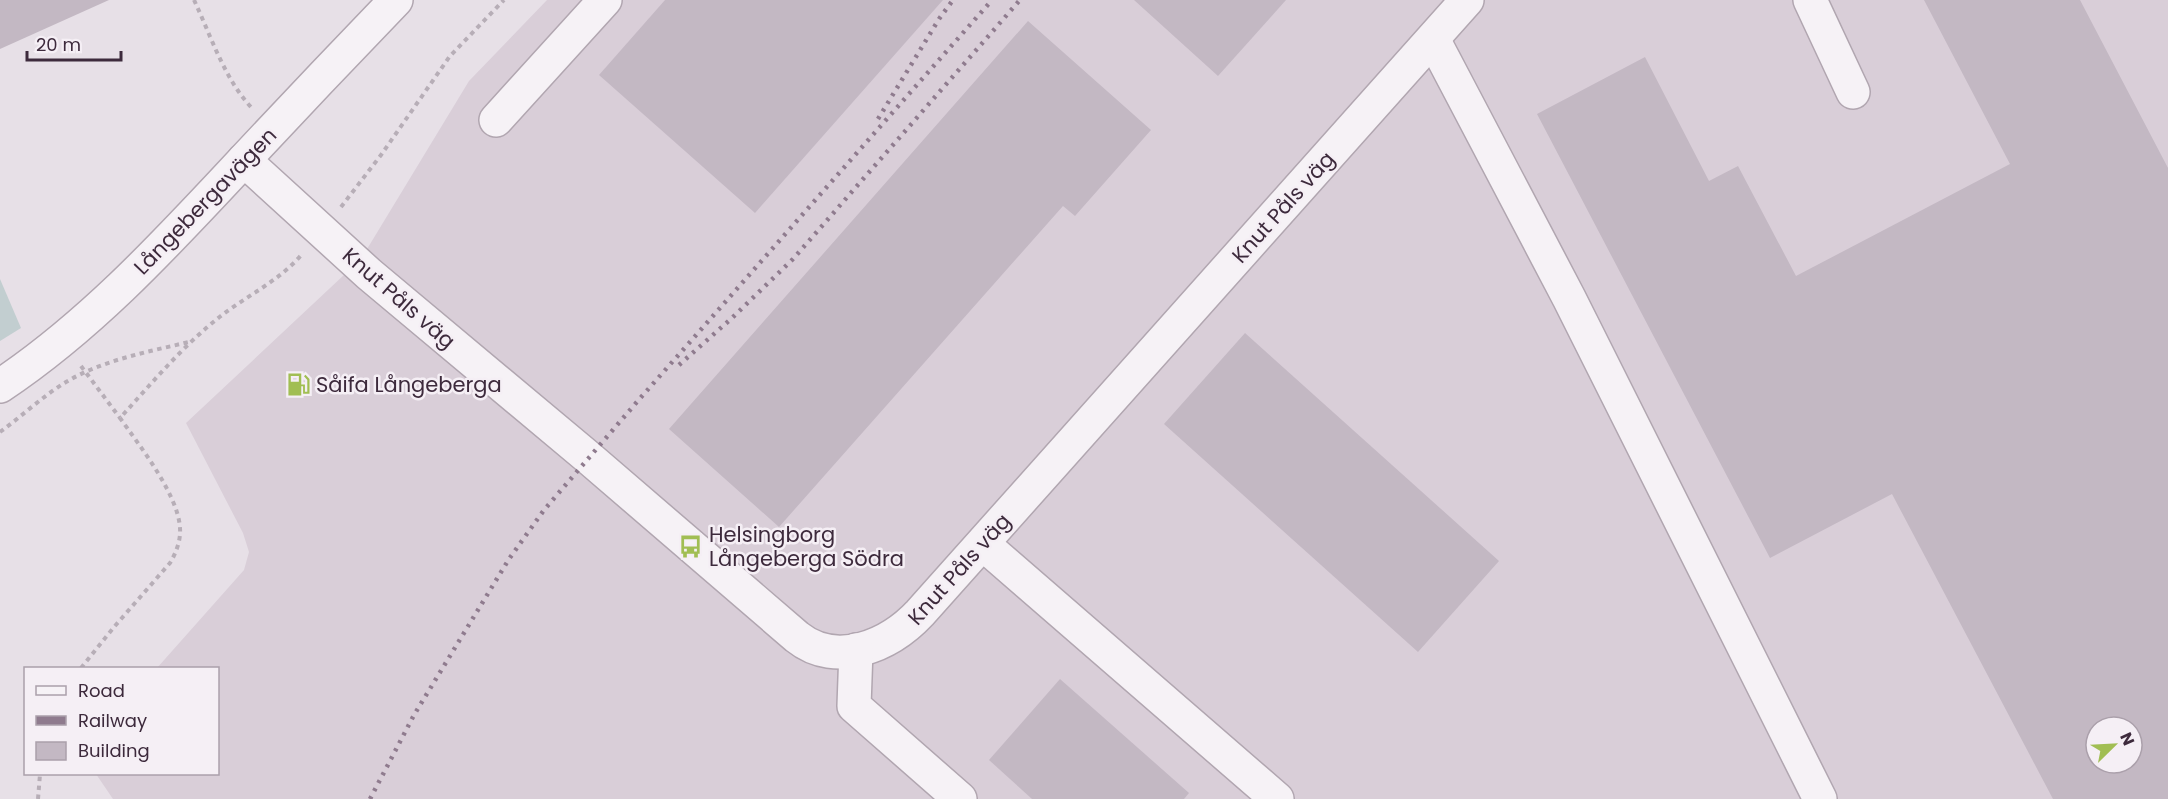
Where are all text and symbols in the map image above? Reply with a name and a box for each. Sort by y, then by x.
scale bar [27,24,122,62]
text: 20 m [36,32,81,57]
street label: Långebergavägen [127,121,283,281]
street label: Knut Påls väg [1225,145,1341,269]
street label: Knut Påls väg [336,241,462,355]
place label: Såifa Långeberga [316,370,502,399]
fuel station icon: Såifa Långeberga [285,371,311,397]
street label: Knut Påls väg [901,507,1017,631]
place label: Helsingborg Långeberga Södra [709,520,904,573]
bus stop icon: Helsingborg Långeberga Södra [678,533,704,559]
legend [24,667,219,775]
text: Road [78,678,125,703]
text: Railway [78,708,147,733]
north arrow [2084,715,2144,775]
text: N [2114,729,2140,749]
text: Building [78,738,150,763]

